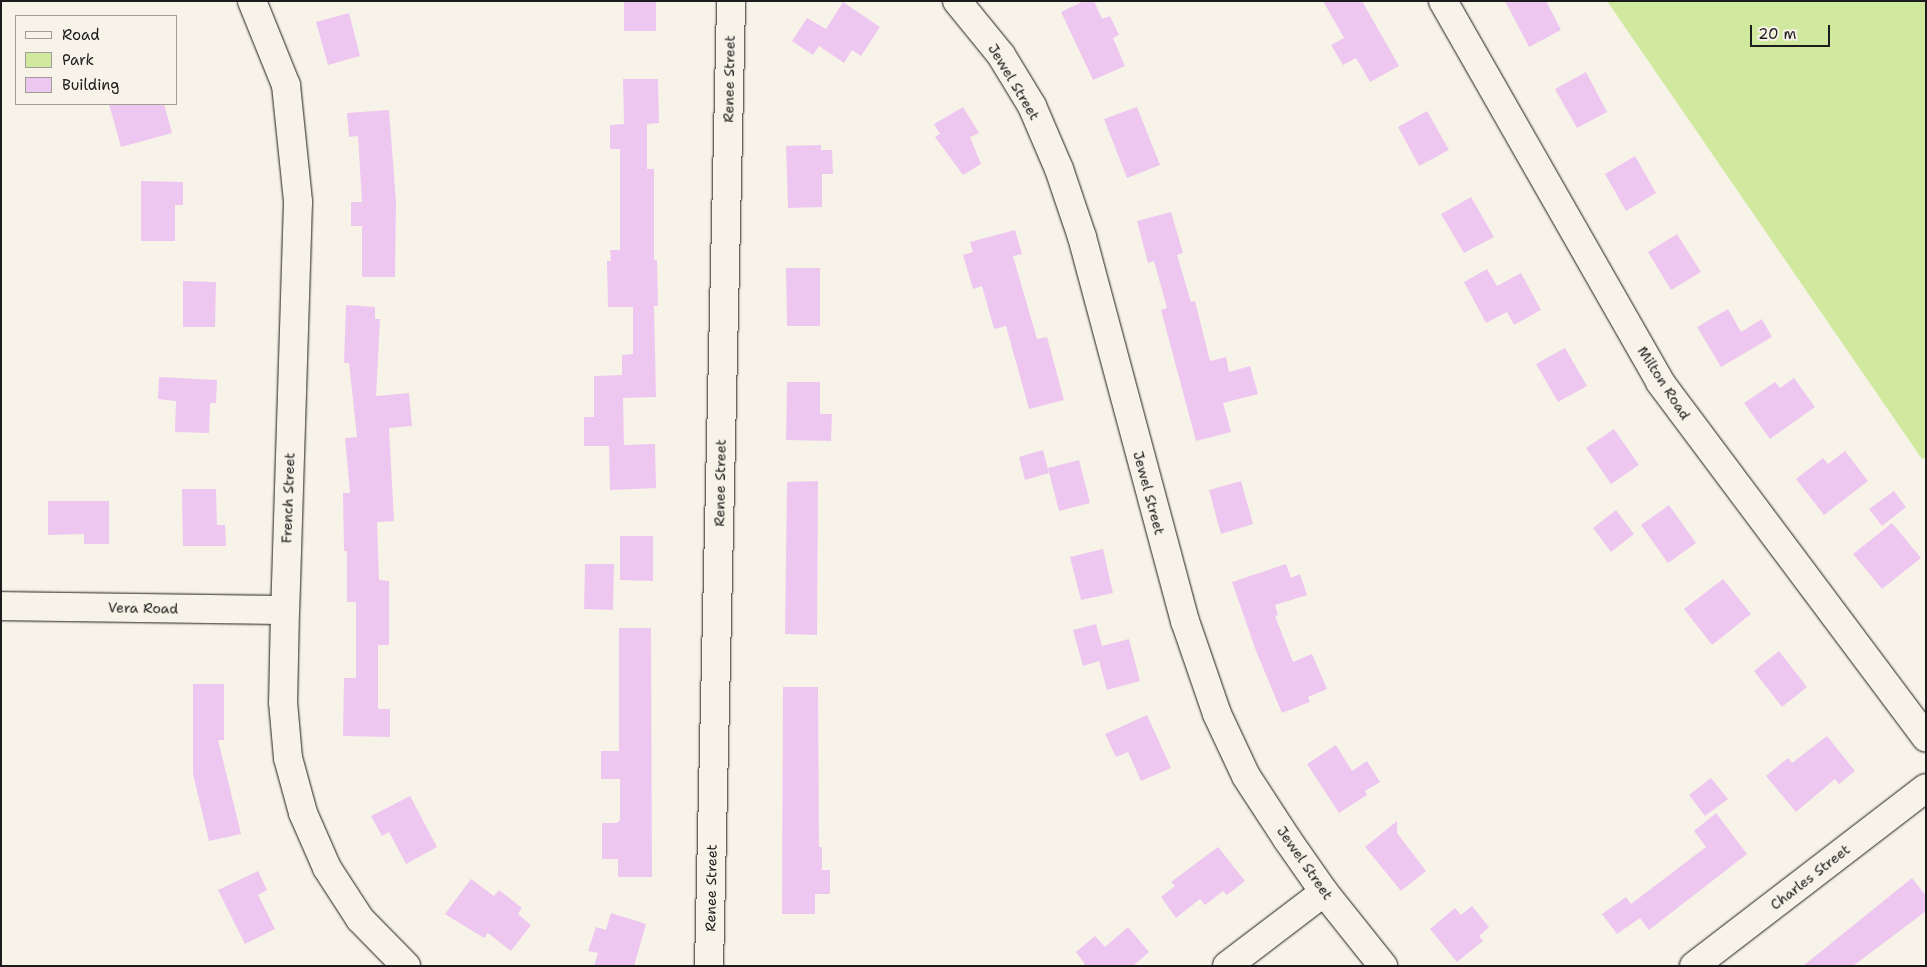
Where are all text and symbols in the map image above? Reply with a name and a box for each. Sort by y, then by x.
legend [15,15,178,105]
scale bar [1752,15,1832,47]
text: 20 m [1758,24,1797,44]
text: Road [62,25,100,45]
street label: Renee Street [720,35,738,123]
street label: Jewel Street [985,41,1043,123]
text: Park [62,50,94,70]
text: Building [62,75,119,95]
street label: Milton Road [1634,343,1694,423]
street label: Renee Street [711,439,729,527]
street label: Jewel Street [1130,449,1168,537]
street label: French Street [278,452,298,544]
street label: Vera Road [108,599,178,617]
street label: Jewel Street [1273,823,1337,903]
street label: Charles Street [1767,841,1853,913]
street label: Renee Street [702,844,720,932]

